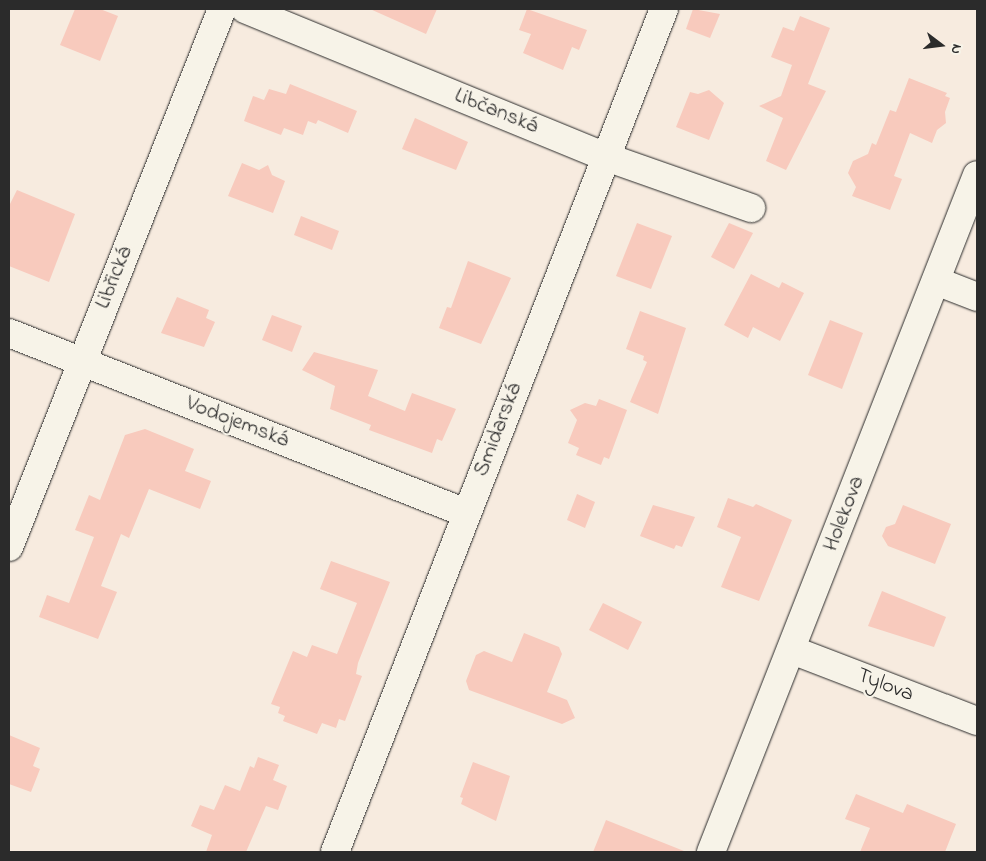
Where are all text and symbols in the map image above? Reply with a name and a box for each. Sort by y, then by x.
north arrow [916,20,966,70]
text: N [945,42,967,56]
street label: Libčanská [450,83,542,141]
street label: Libřická [91,243,139,313]
street label: Smidarská [469,379,529,481]
street label: Vodojemská [182,391,292,455]
street label: Holekova [819,473,871,555]
street label: Tylova [853,663,917,709]

